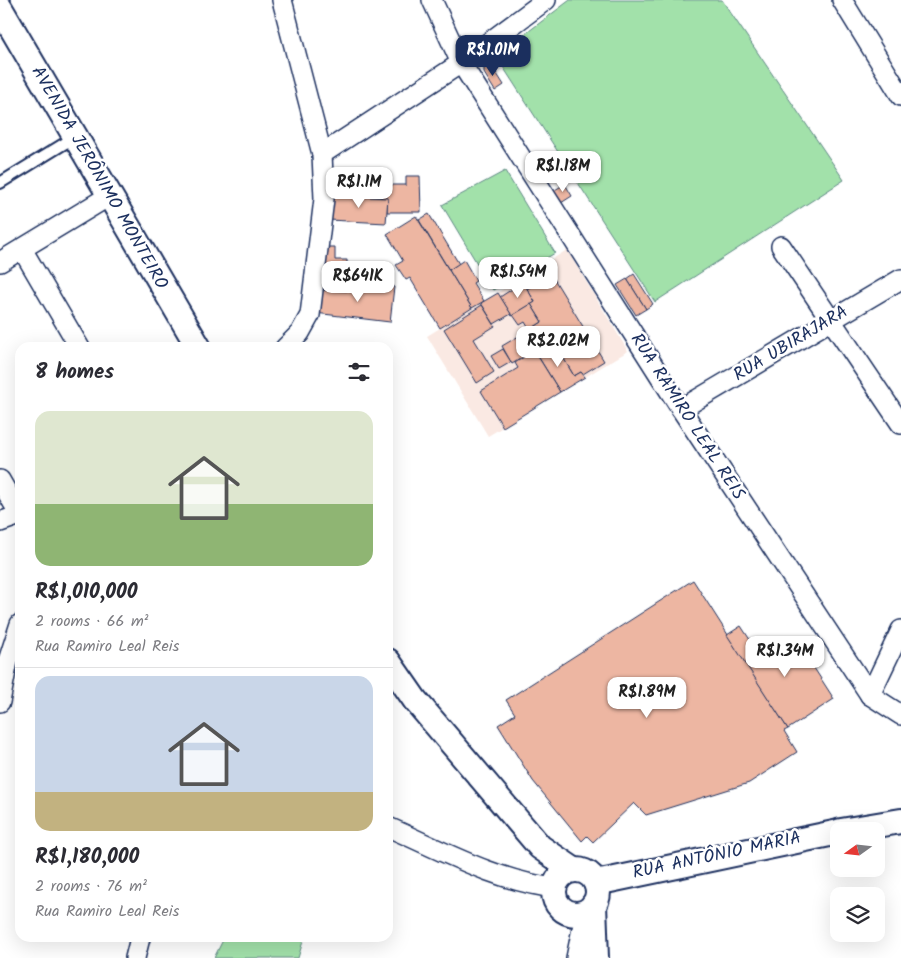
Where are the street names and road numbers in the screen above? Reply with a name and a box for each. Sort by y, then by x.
street label: AVENIDA JERÔNIMO MONTEIRO [23,61,175,295]
street label: RUA UBIRAJARA [728,298,854,390]
street label: RUA RAMIRO LEAL REIS [622,328,752,507]
street label: RUA ANTÔNIO MARIA [630,824,804,888]

